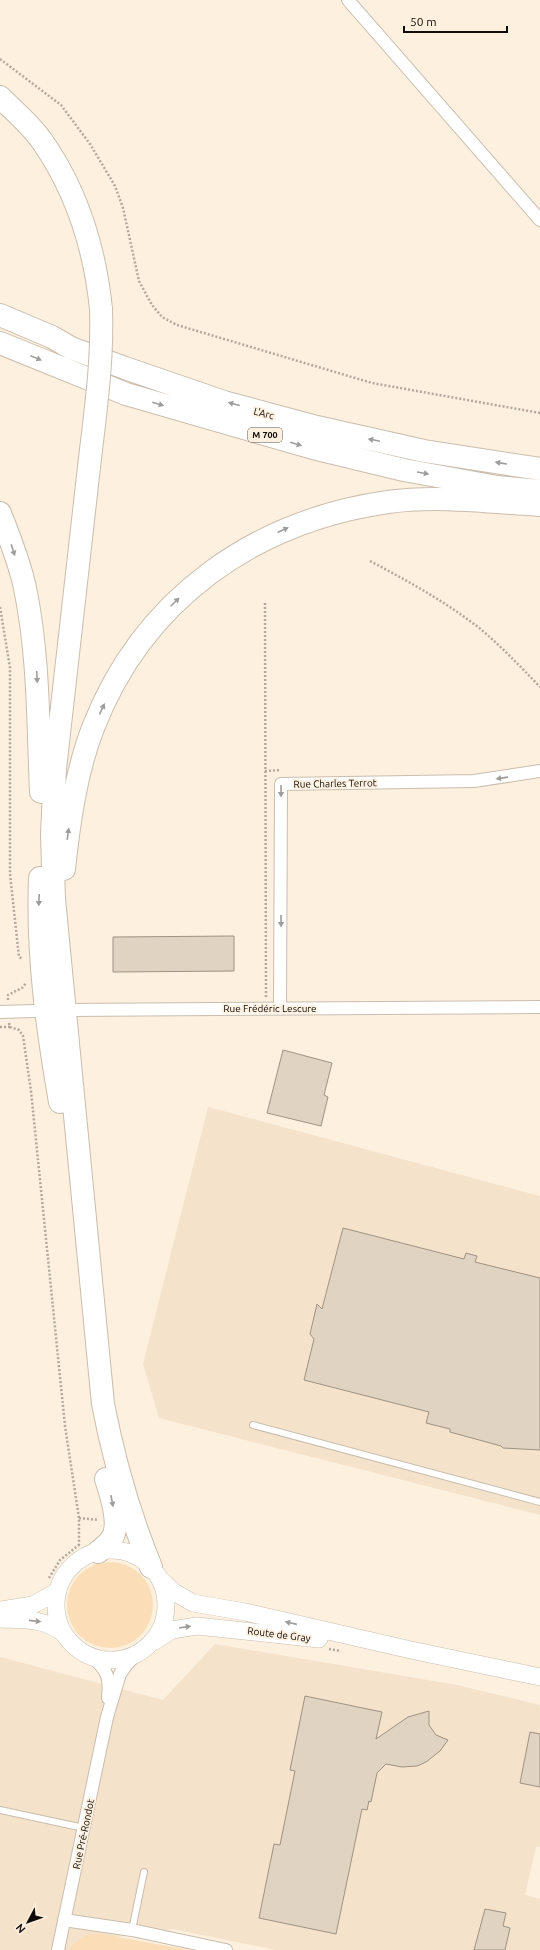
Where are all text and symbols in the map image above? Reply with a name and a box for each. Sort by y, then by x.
scale bar [404,8,507,34]
text: 50 m [410,15,437,28]
one-way arrow [31,355,42,361]
one-way arrow [152,401,164,407]
one-way arrow [228,401,240,407]
street label: L'Arc [252,405,276,422]
road number: M 700 [248,428,282,442]
one-way arrow [367,436,380,442]
one-way arrow [290,441,302,447]
one-way arrow [495,460,507,466]
one-way arrow [416,470,429,476]
one-way arrow [277,527,289,533]
one-way arrow [10,544,16,556]
one-way arrow [170,597,180,607]
one-way arrow [34,671,41,683]
one-way arrow [99,703,105,714]
one-way arrow [496,775,508,781]
street label: Rue Charles Terrot [293,777,377,790]
one-way arrow [278,785,284,798]
one-way arrow [65,828,71,840]
one-way arrow [36,894,42,907]
one-way arrow [278,915,284,928]
street label: Rue Frédéric Lescure [223,1003,317,1014]
one-way arrow [109,1495,115,1507]
one-way arrow [29,1617,41,1624]
one-way arrow [285,1619,297,1625]
one-way arrow [179,1624,191,1630]
street label: Route de Gray [247,1625,311,1644]
street label: Rue Pré-Rondot [71,1798,96,1870]
north arrow [8,1902,48,1942]
text: N [13,1922,28,1936]

